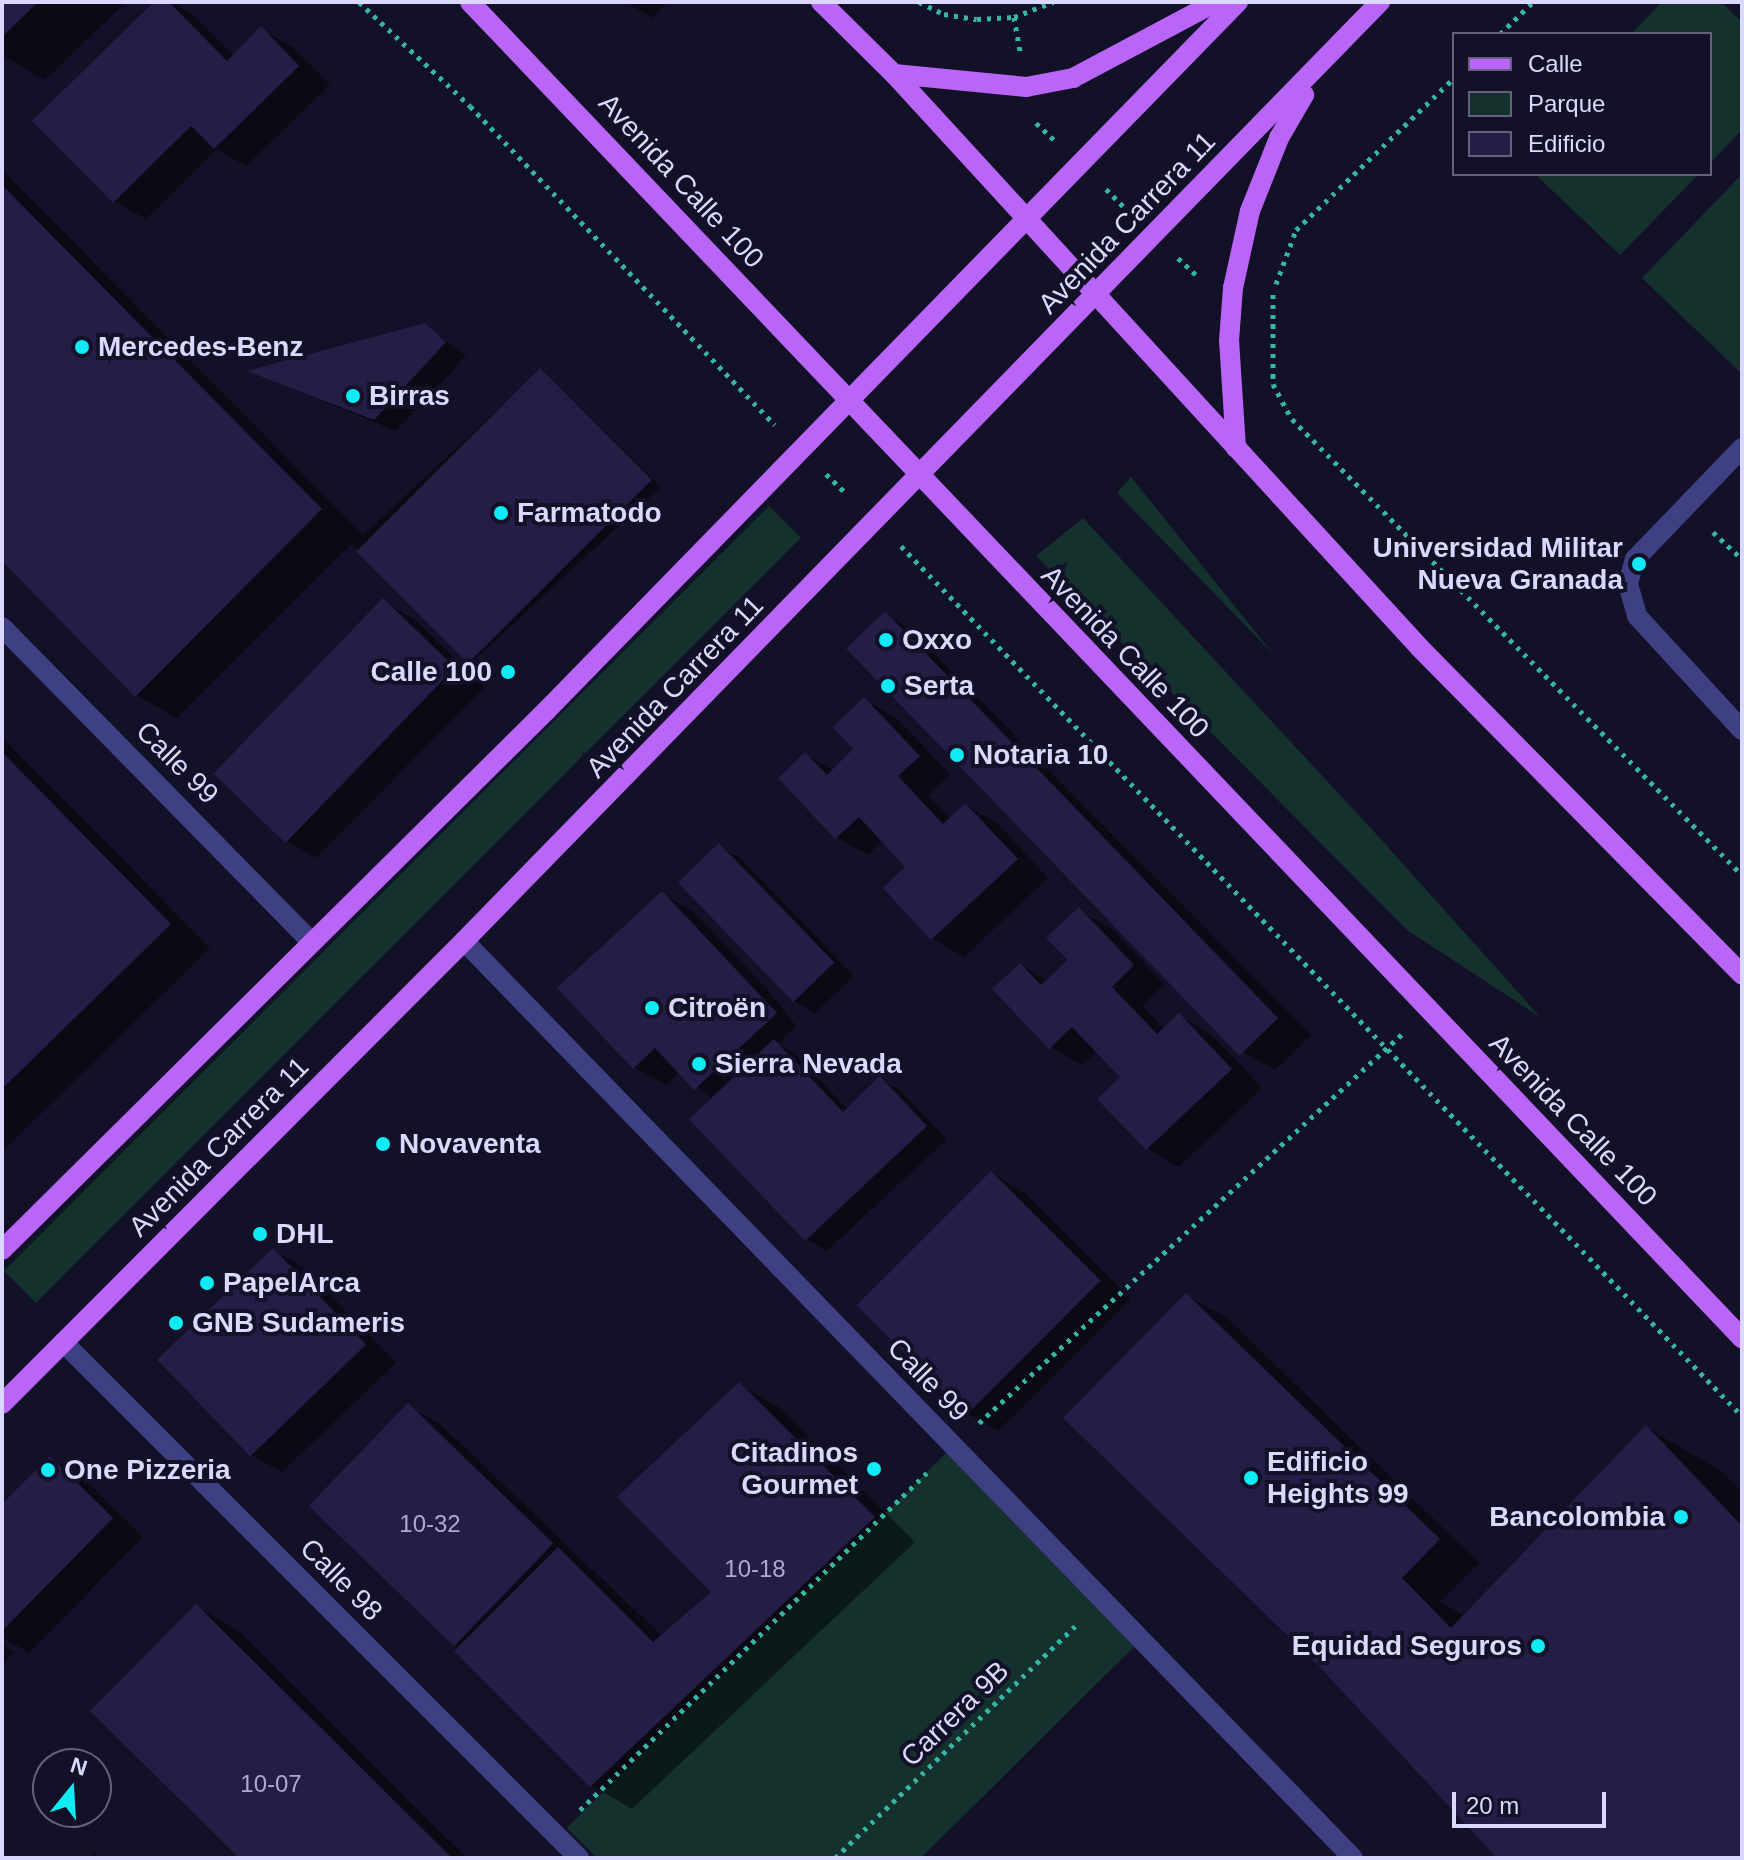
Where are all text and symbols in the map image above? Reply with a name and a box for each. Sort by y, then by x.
legend [1452,32,1712,176]
text: Calle [1528,50,1583,77]
street label: Avenida Calle 100 [591,87,771,275]
text: Parque [1528,90,1605,117]
street label: Avenida Carrera 11 [1031,125,1223,321]
text: Edificio [1528,130,1605,157]
place label: Mercedes-Benz [98,330,303,364]
marker: Mercedes-Benz [73,338,91,356]
place label: Birras [369,379,450,413]
marker: Birras [344,387,362,405]
place label: Farmatodo [517,496,662,530]
marker: Farmatodo [492,504,510,522]
place label: Universidad Militar Nueva Granada [1372,531,1623,597]
marker: Universidad Militar Nueva Granada [1630,555,1648,573]
street label: Avenida Calle 100 [1034,559,1216,745]
street label: Avenida Carrera 11 [579,589,771,785]
place label: Oxxo [902,623,972,657]
marker: Oxxo [877,631,895,649]
place label: Calle 100 [371,655,492,689]
marker: Calle 100 [499,663,517,681]
place label: Serta [904,669,974,703]
marker: Serta [879,677,897,695]
street label: Calle 99 [129,715,225,811]
place label: Notaria 10 [973,738,1108,772]
marker: Notaria 10 [948,746,966,764]
place label: Citroën [668,991,766,1025]
marker: Citroën [643,999,661,1017]
street label: Avenida Calle 100 [1482,1027,1664,1213]
place label: Sierra Nevada [715,1047,902,1081]
street label: Avenida Carrera 11 [122,1050,316,1244]
marker: Sierra Nevada [690,1055,708,1073]
place label: Novaventa [399,1127,541,1161]
marker: Novaventa [374,1135,392,1153]
place label: DHL [276,1217,334,1251]
marker: DHL [251,1225,269,1243]
place label: PapelArca [223,1266,360,1300]
marker: PapelArca [198,1274,216,1292]
place label: GNB Sudameris [192,1306,405,1340]
marker: GNB Sudameris [167,1314,185,1332]
street label: Calle 99 [880,1331,976,1429]
place label: Citadinos Gourmet [730,1436,858,1502]
place label: Edificio Heights 99 [1267,1445,1409,1511]
place label: One Pizzeria [64,1453,231,1487]
marker: Citadinos Gourmet [865,1460,883,1478]
marker: One Pizzeria [39,1461,57,1479]
marker: Edificio Heights 99 [1242,1469,1260,1487]
place label: Bancolombia [1489,1500,1665,1534]
marker: Bancolombia [1672,1508,1690,1526]
house number: 10-32 [399,1510,461,1538]
street label: Calle 98 [293,1532,389,1628]
house number: 10-18 [724,1555,786,1583]
place label: Equidad Seguros [1292,1629,1522,1663]
marker: Equidad Seguros [1529,1637,1547,1655]
street label: Carrera 9B [894,1654,1016,1774]
north arrow [32,1748,112,1828]
text: N [68,1752,90,1781]
house number: 10-07 [240,1770,302,1798]
scale bar [1456,1776,1610,1826]
text: 20 m [1466,1792,1519,1819]

